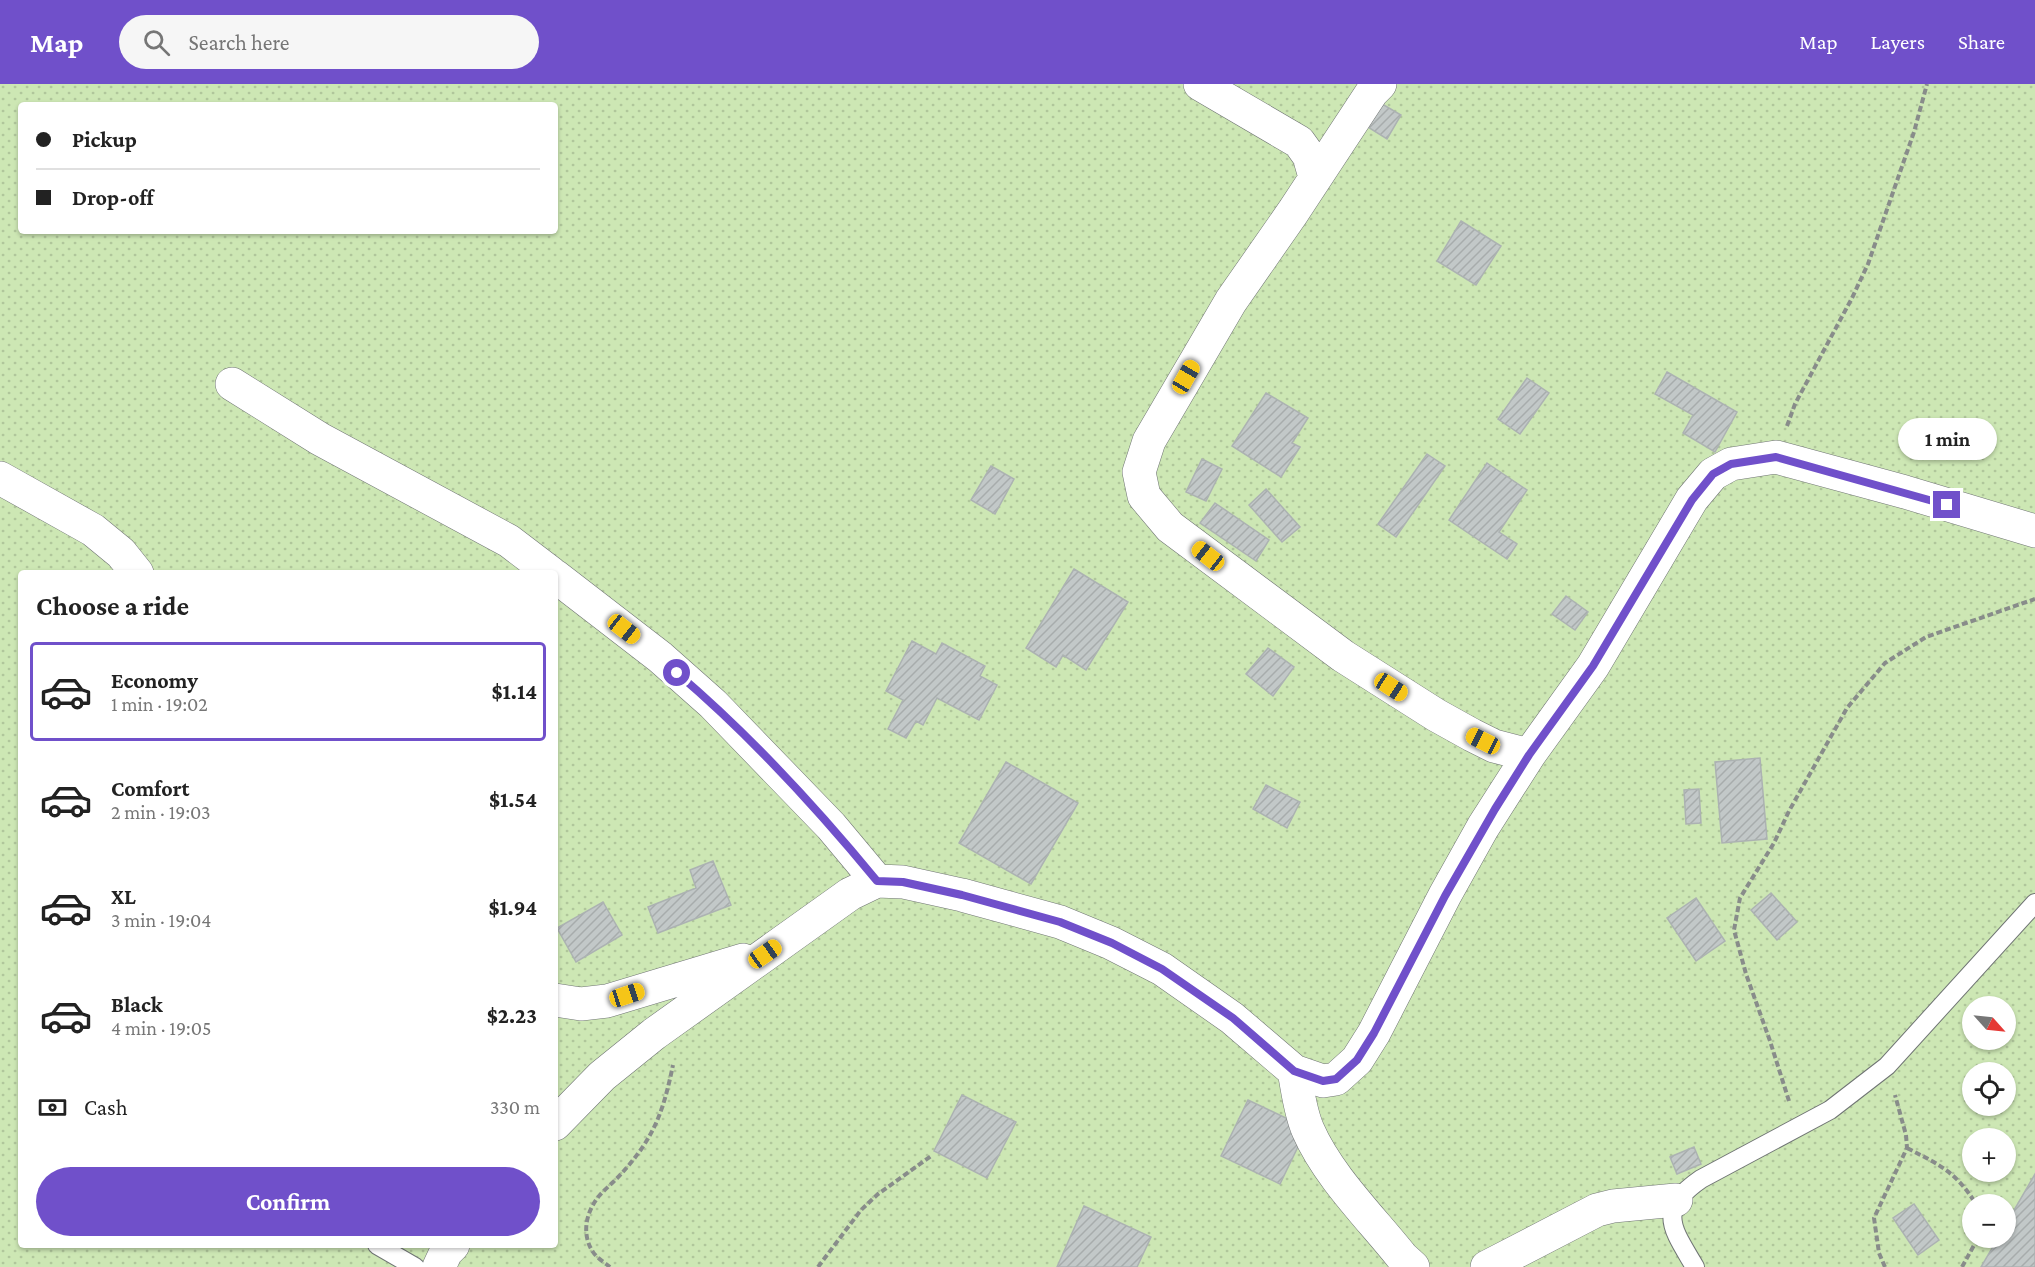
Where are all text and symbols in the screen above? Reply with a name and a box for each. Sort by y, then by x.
search box [119,15,539,69]
icon: search [140,26,173,59]
text: Map [30,27,83,58]
text: Search here [188,30,289,55]
text: Map [1799,30,1838,54]
text: Layers [1871,30,1925,54]
text: Share [1958,30,2005,54]
text: Pickup [72,127,137,152]
text: Drop-off [72,185,154,210]
car [1169,357,1203,397]
callout: 1 min [1898,418,1996,460]
text: 1 min [1925,428,1970,450]
route end [1933,491,1960,518]
car [1188,538,1228,574]
text: Choose a ride [36,591,189,621]
car [604,611,644,647]
route start [663,659,690,686]
icon: car [39,665,93,719]
text: Economy [111,668,198,693]
car [1371,670,1411,704]
text: $1.14 [492,679,537,704]
text: 1 min · 19:02 [111,693,208,715]
car [1463,725,1503,757]
icon: car [39,773,93,827]
text: Comfort [111,776,189,801]
text: $1.54 [489,787,537,812]
text: 2 min · 19:03 [111,801,211,823]
icon: car [39,881,93,935]
text: XL [111,884,136,909]
text: $1.94 [488,895,537,920]
text: 3 min · 19:04 [111,909,212,931]
car [745,936,785,972]
car [607,981,647,1009]
icon: car [39,989,93,1043]
text: Black [111,992,163,1017]
north arrow [1962,996,2016,1050]
map controls [1962,996,2016,1248]
text: $2.23 [487,1003,537,1028]
text: 4 min · 19:05 [111,1017,211,1039]
button: locate [1962,1062,2016,1116]
icon: cash [36,1091,69,1124]
text: Cash [84,1095,128,1120]
text: 330 m [490,1096,540,1118]
button: + [1962,1128,2016,1182]
button: Confirm [36,1167,540,1236]
button: − [1962,1194,2016,1248]

